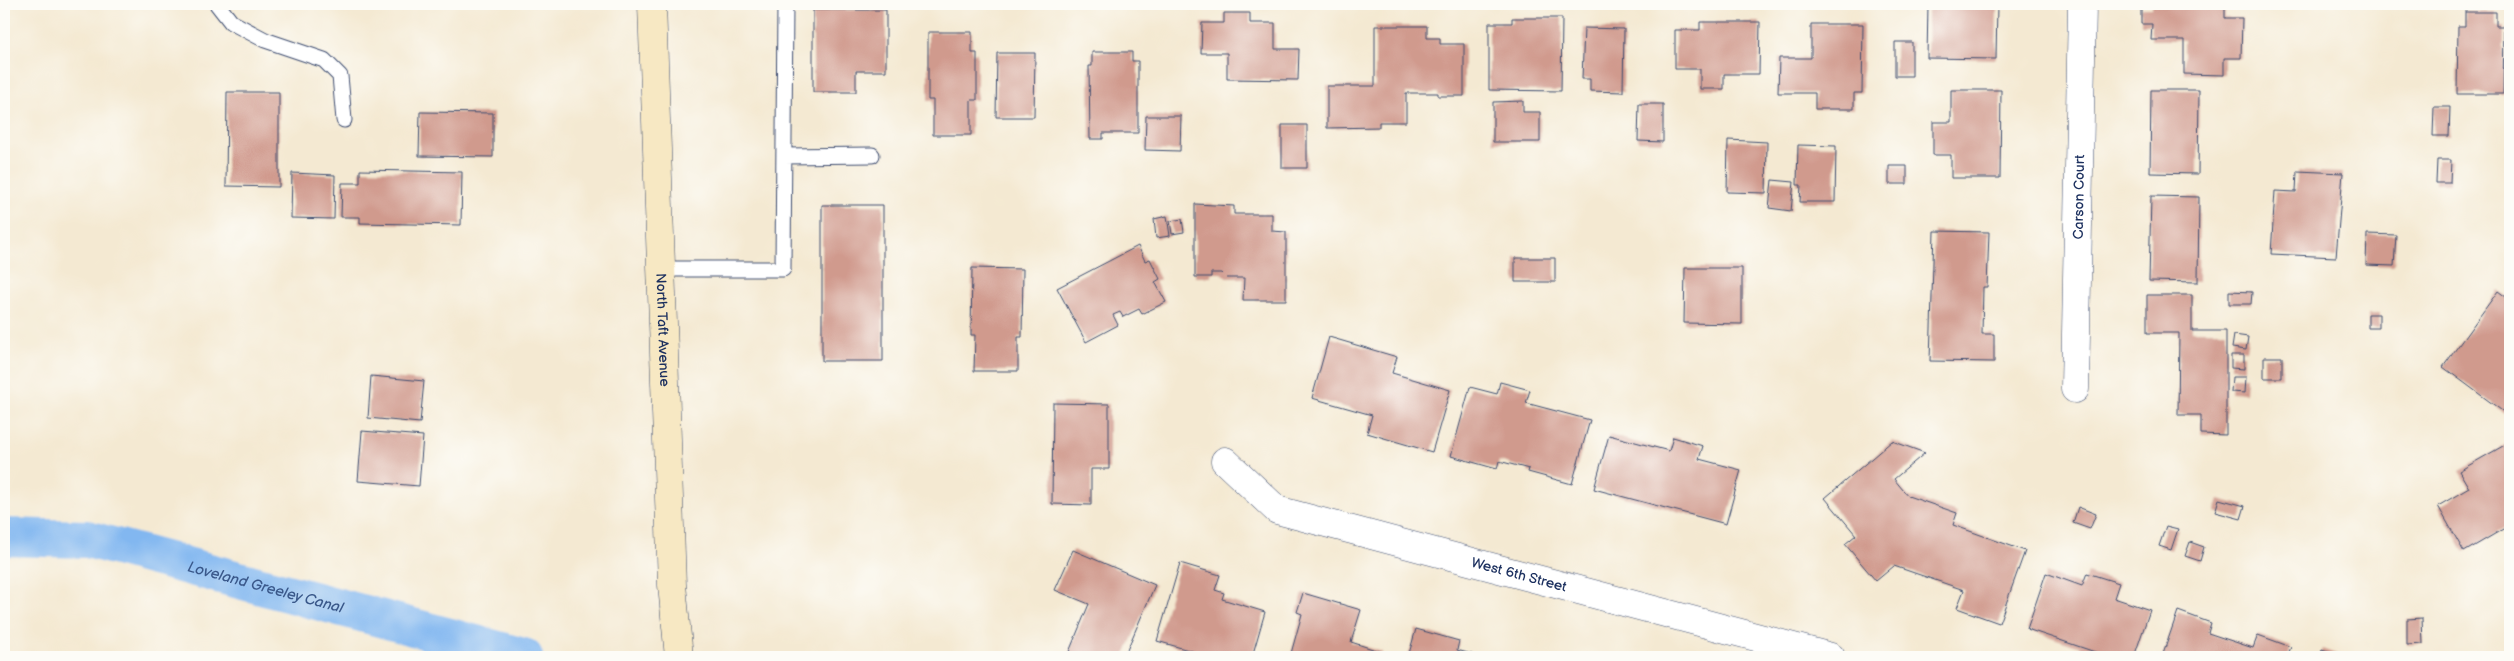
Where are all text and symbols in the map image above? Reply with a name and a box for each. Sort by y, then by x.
street label: Carson Court [2069,154,2088,240]
street label: North Taft Avenue [653,273,674,387]
street label: West 6th Street [1470,553,1569,595]
water label: Loveland Greeley Canal [186,557,346,617]

